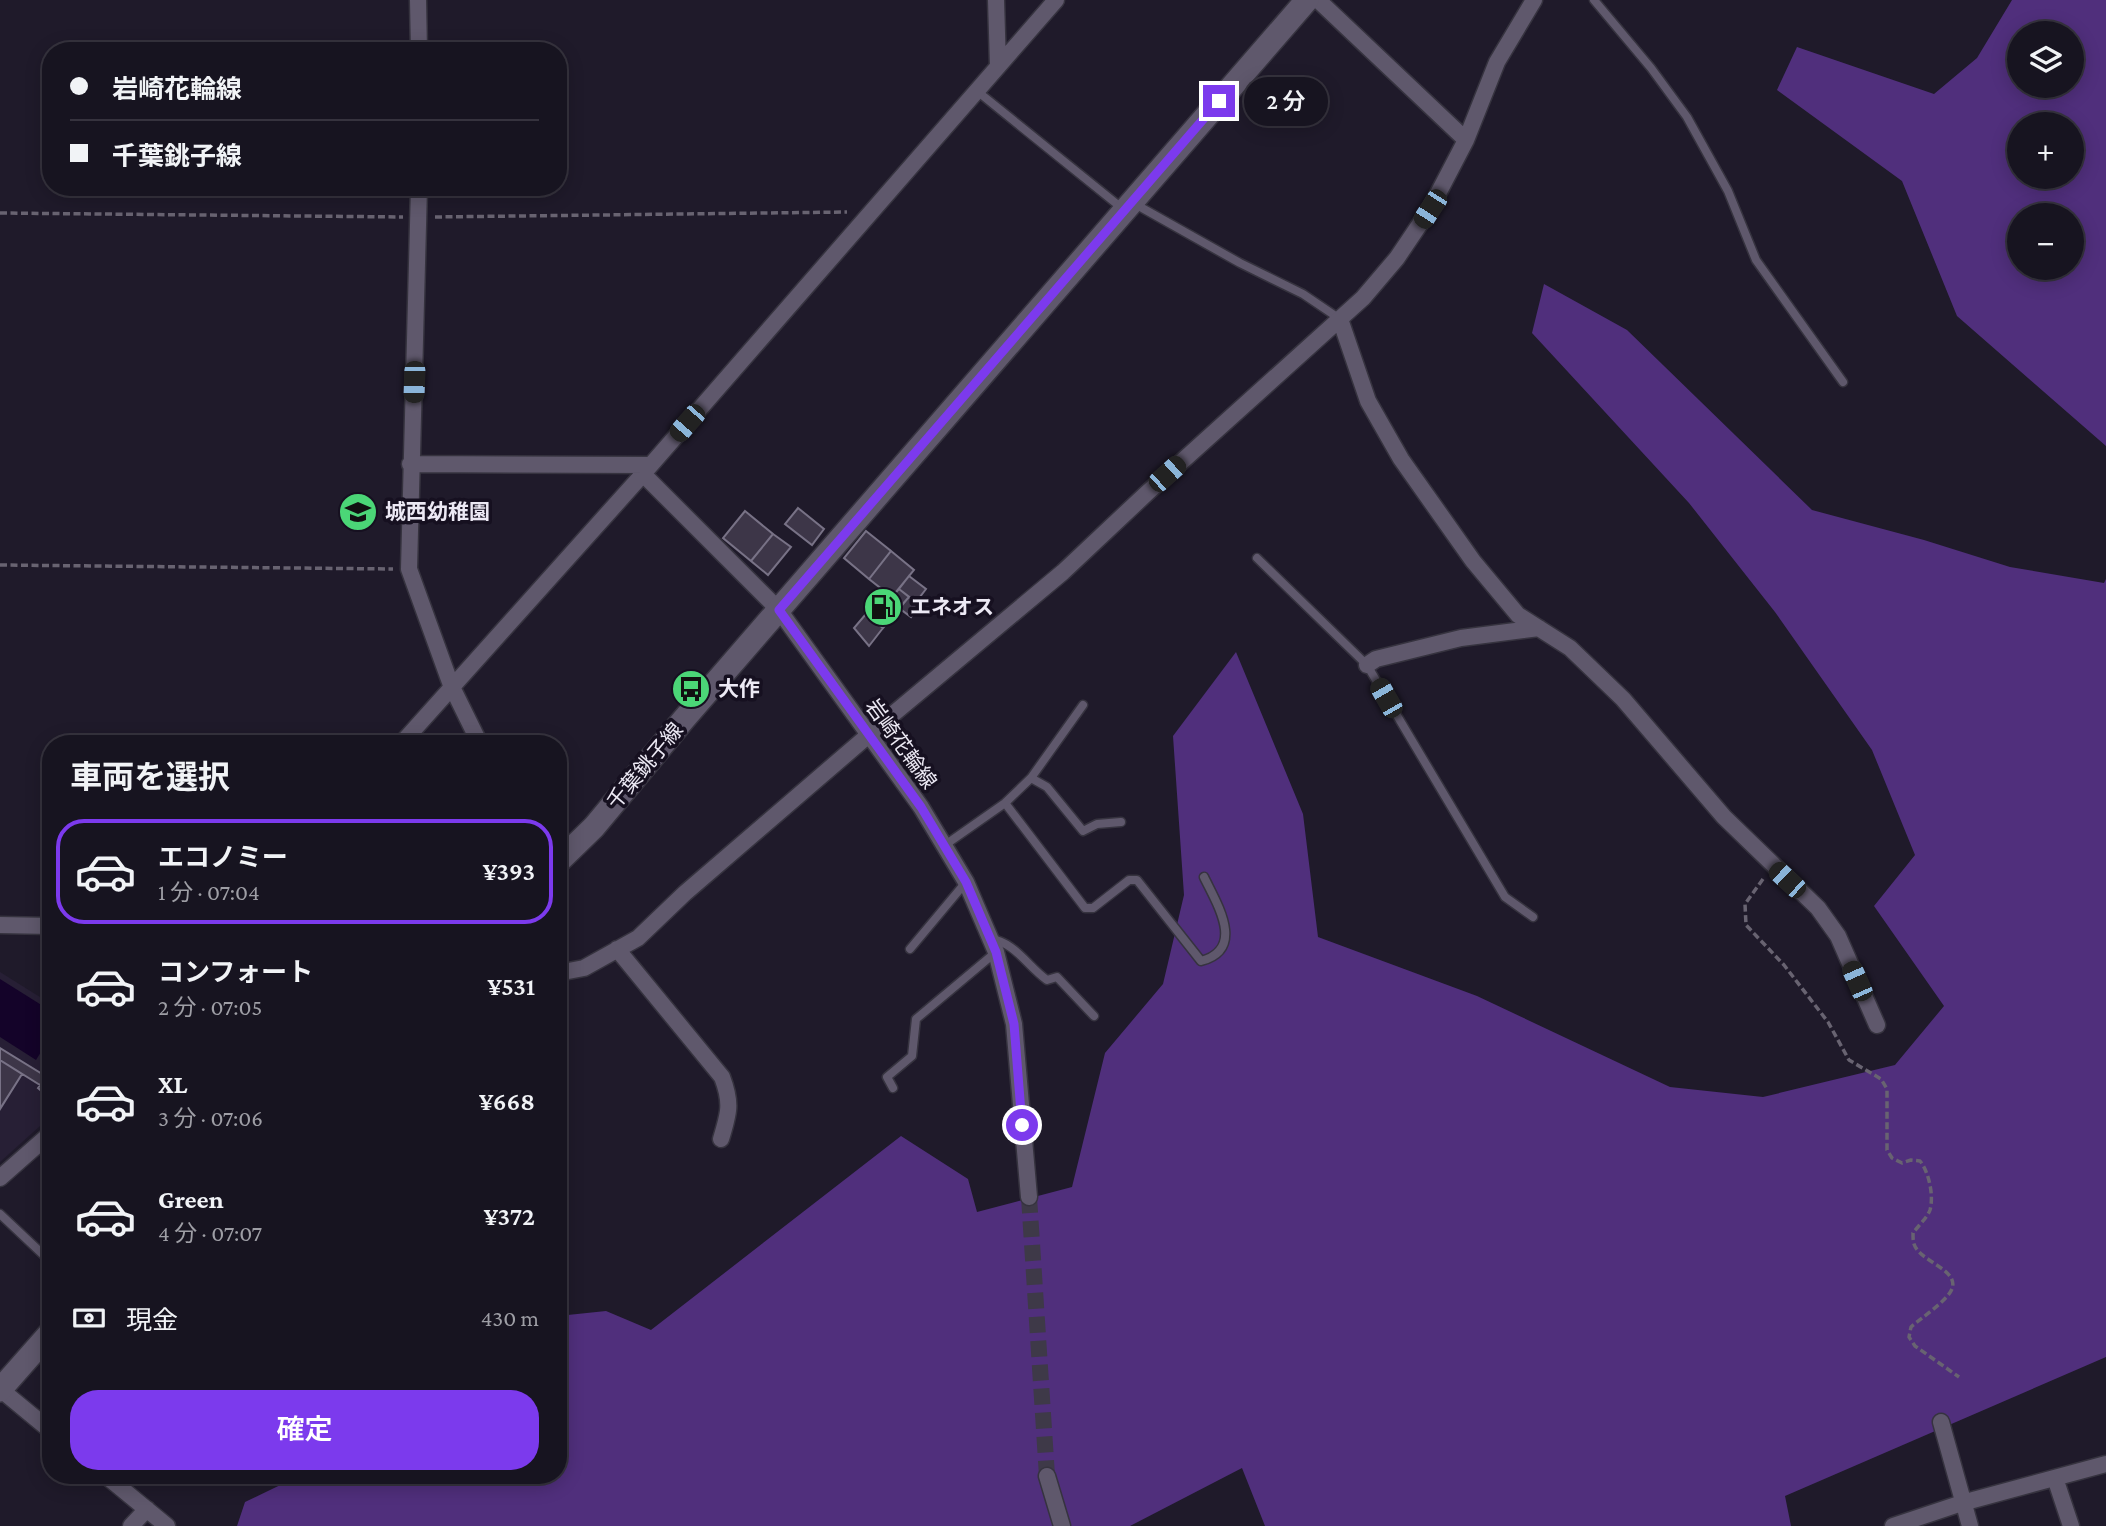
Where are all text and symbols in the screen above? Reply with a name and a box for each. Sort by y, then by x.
map controls [2007,21,2084,280]
button: layers [2007,21,2084,98]
text: 岩崎花輪線 [112,75,242,104]
callout: 2 分 [1244,76,1328,126]
route end [1203,85,1235,117]
text: 2 分 [1267,88,1305,114]
button: + [2007,112,2084,189]
text: 千葉銚子線 [112,142,242,171]
car [1410,186,1451,232]
button: − [2007,203,2084,280]
car [403,361,426,403]
car [666,400,709,446]
car [1145,452,1190,496]
school or university icon: 城西幼稚園 [337,491,379,533]
place label: 城西幼稚園 [385,500,490,524]
fuel station icon: エネオス [862,586,904,628]
place label: エネオス [910,595,994,619]
bus stop icon: 大作 [670,668,712,710]
car [1367,675,1406,721]
place label: 大作 [718,677,760,701]
street label: 岩崎花輪線 [860,694,942,794]
street label: 千葉銚子線 [602,718,688,814]
text: 車両を選択 [70,759,230,795]
icon: car [74,840,137,903]
text: エコノミー [158,843,288,872]
text: ¥393 [483,857,535,886]
car [1765,858,1810,902]
text: 1 分 · 07:04 [158,879,260,905]
icon: car [74,955,137,1018]
text: コンフォート [158,958,313,987]
car [1839,958,1876,1004]
text: ¥531 [487,972,535,1001]
text: 2 分 · 07:05 [158,994,262,1020]
icon: car [74,1070,137,1133]
text: XL [158,1070,187,1099]
text: ¥668 [479,1087,535,1116]
text: 3 分 · 07:06 [158,1105,263,1131]
route start [1006,1109,1038,1141]
icon: car [74,1185,137,1248]
text: Green [158,1185,224,1214]
text: ¥372 [484,1202,535,1231]
text: 4 分 · 07:07 [158,1220,262,1246]
icon: cash [70,1299,108,1337]
text: 430 m [481,1305,539,1331]
text: 現金 [126,1306,178,1335]
button: 確定 [70,1390,539,1470]

